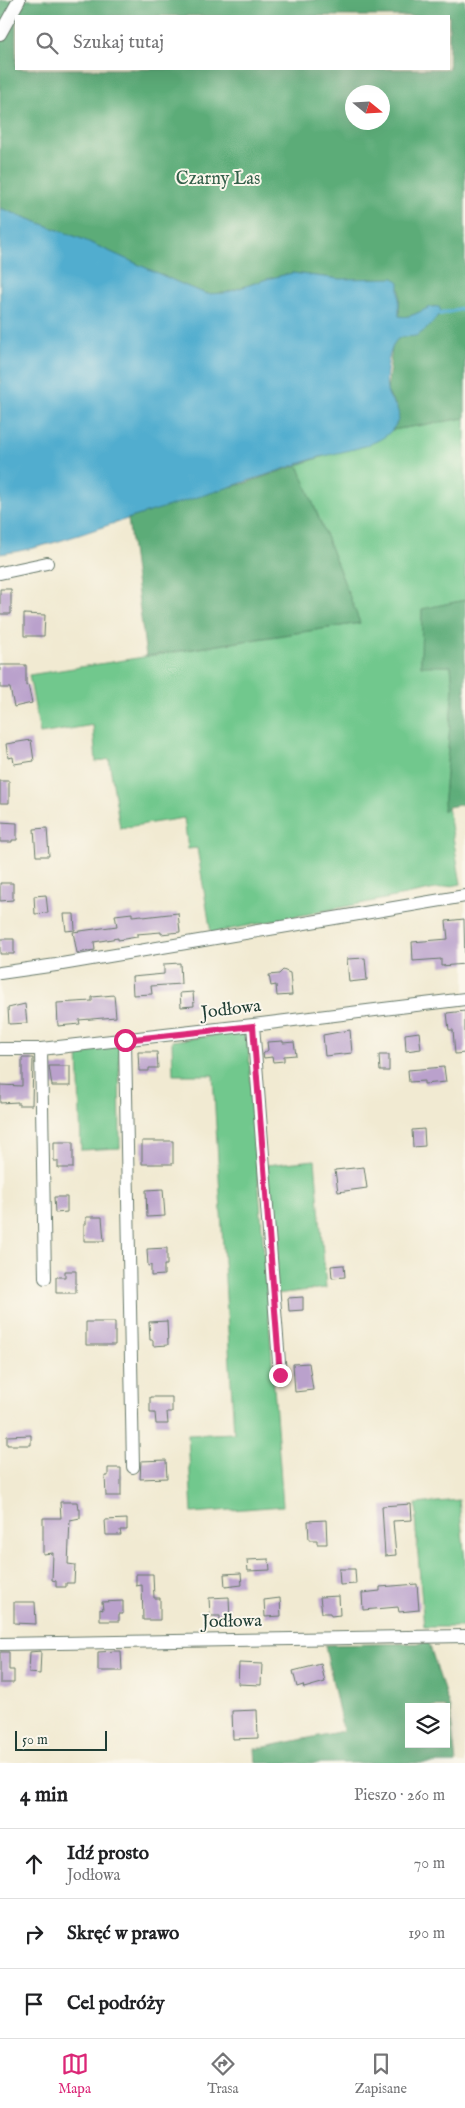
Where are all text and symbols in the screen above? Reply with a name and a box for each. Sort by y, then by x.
search box [15,15,450,70]
icon: search [33,29,61,57]
text: Szukaj tutaj [73,31,164,55]
north arrow [345,85,390,130]
park label: Czarny Las [176,168,260,191]
street label: Jodłowa [198,995,262,1025]
route start [114,1029,137,1052]
route end [269,1364,292,1387]
street label: Jodłowa [200,1610,262,1634]
map controls [405,1703,450,1748]
button: layers [405,1703,450,1748]
scale bar [15,1728,108,1751]
text: 50 m [22,1731,48,1749]
text: 4 min [20,1782,68,1809]
text: Pieszo · 260 m [354,1786,445,1806]
text: Idź prosto [67,1842,149,1866]
icon: ahead [20,1850,48,1878]
text: 70 m [414,1854,445,1874]
text: Jodłowa [67,1866,120,1886]
icon: right [20,1920,48,1948]
text: Skręć w prawo [67,1922,179,1946]
text: 190 m [408,1924,445,1944]
icon: arrive [20,1990,48,2018]
text: Cel podróży [67,1992,165,2016]
tab: Mapa [58,2050,91,2098]
tab: Trasa [207,2050,239,2098]
tab: Zapisane [355,2050,407,2098]

